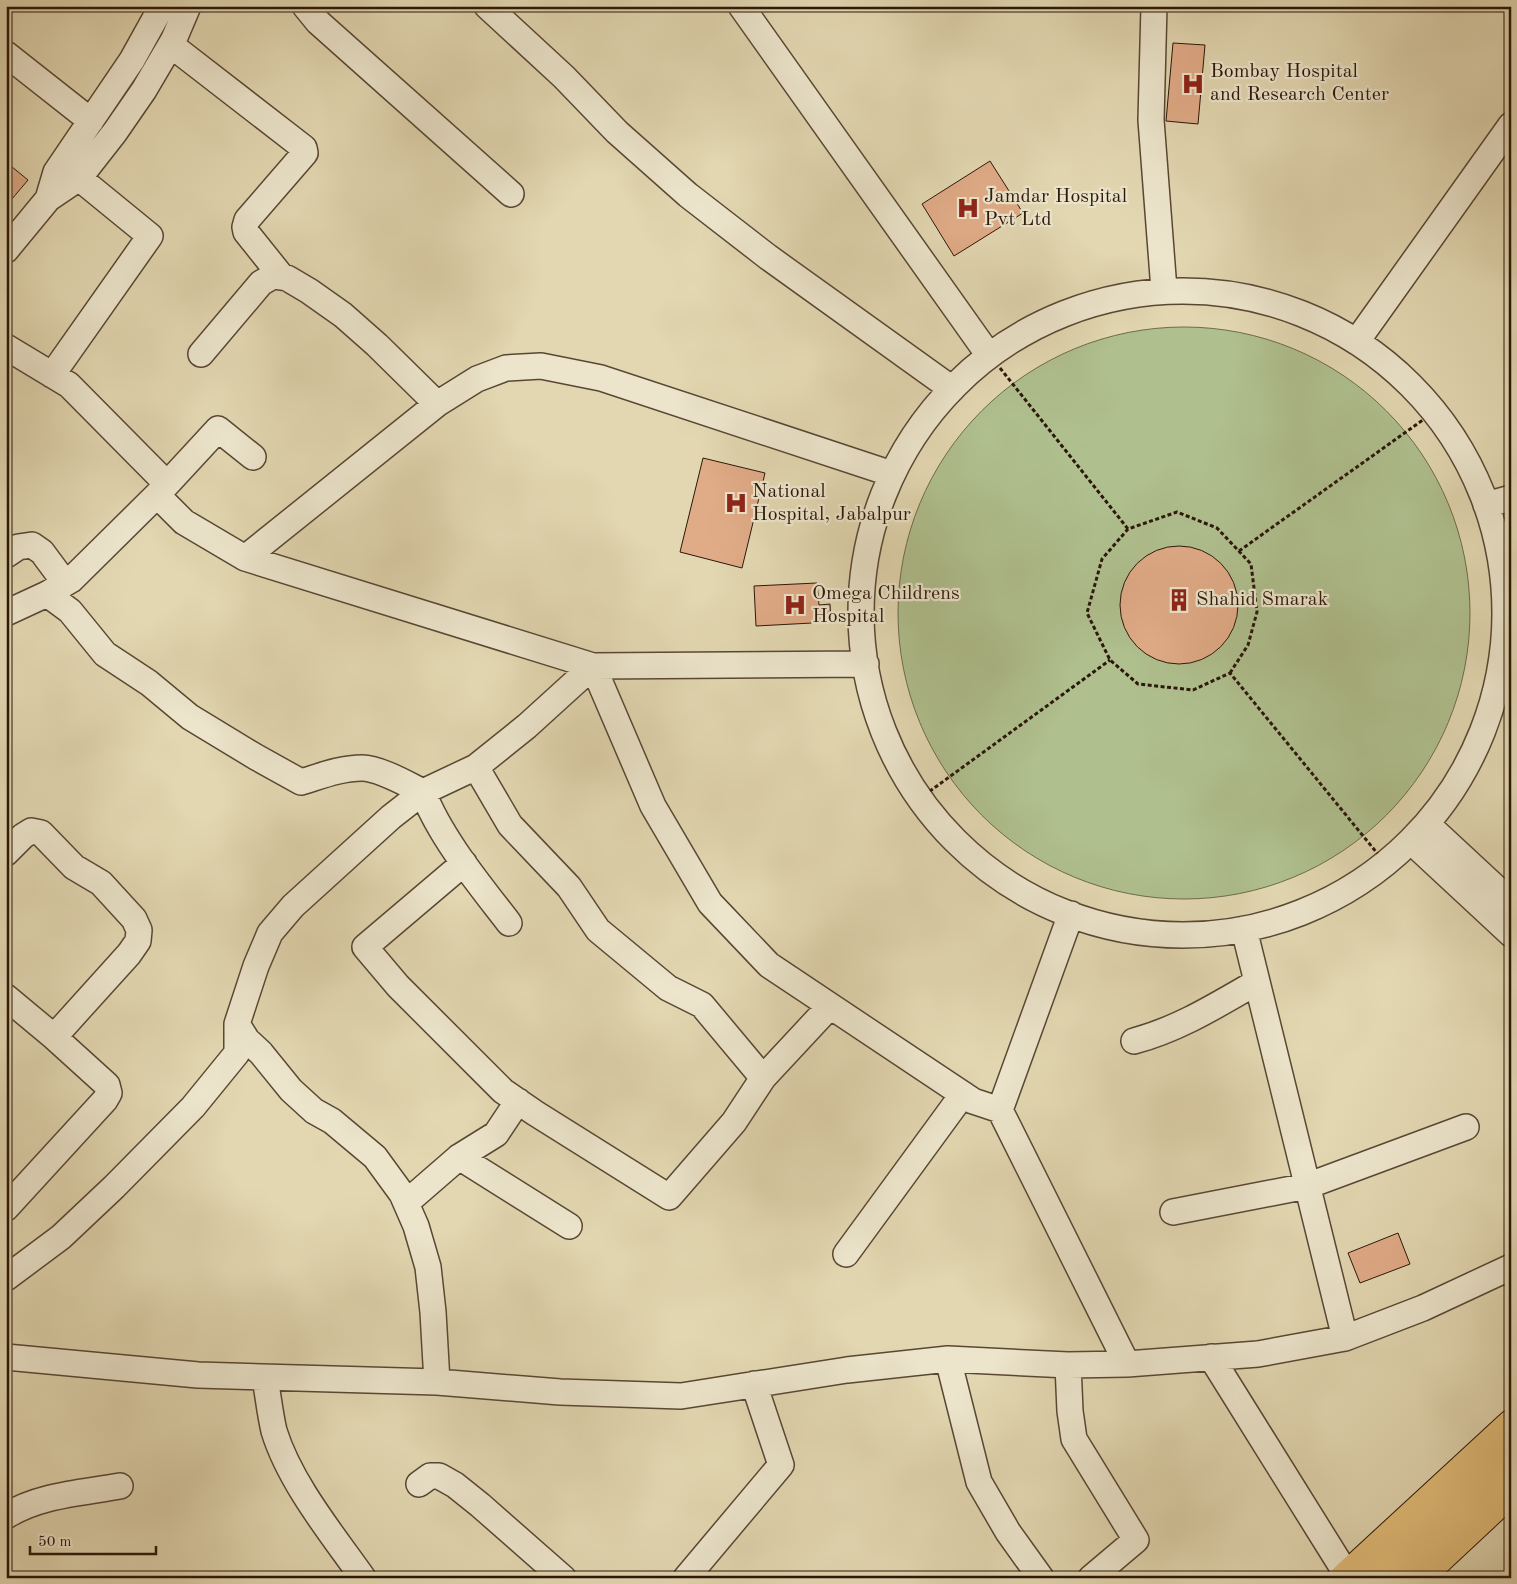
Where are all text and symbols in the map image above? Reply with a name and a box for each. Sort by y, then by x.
place label: Bombay Hospital and Research Center [1210,62,1389,105]
hospital icon: Bombay Hospital and Research Center [1180,71,1206,97]
place label: Jamdar Hospital Pvt Ltd [984,187,1127,230]
hospital icon: Jamdar Hospital Pvt Ltd [955,195,981,221]
place label: National Hospital, Jabalpur [752,482,911,525]
hospital icon: National Hospital, Jabalpur [723,490,749,516]
place label: Omega Childrens Hospital [812,584,960,627]
building icon: Shahid Smarak [1166,587,1192,613]
place label: Shahid Smarak [1196,590,1328,610]
hospital icon: Omega Childrens Hospital [782,592,808,618]
scale bar [30,1524,156,1556]
text: 50 m [38,1535,72,1550]

